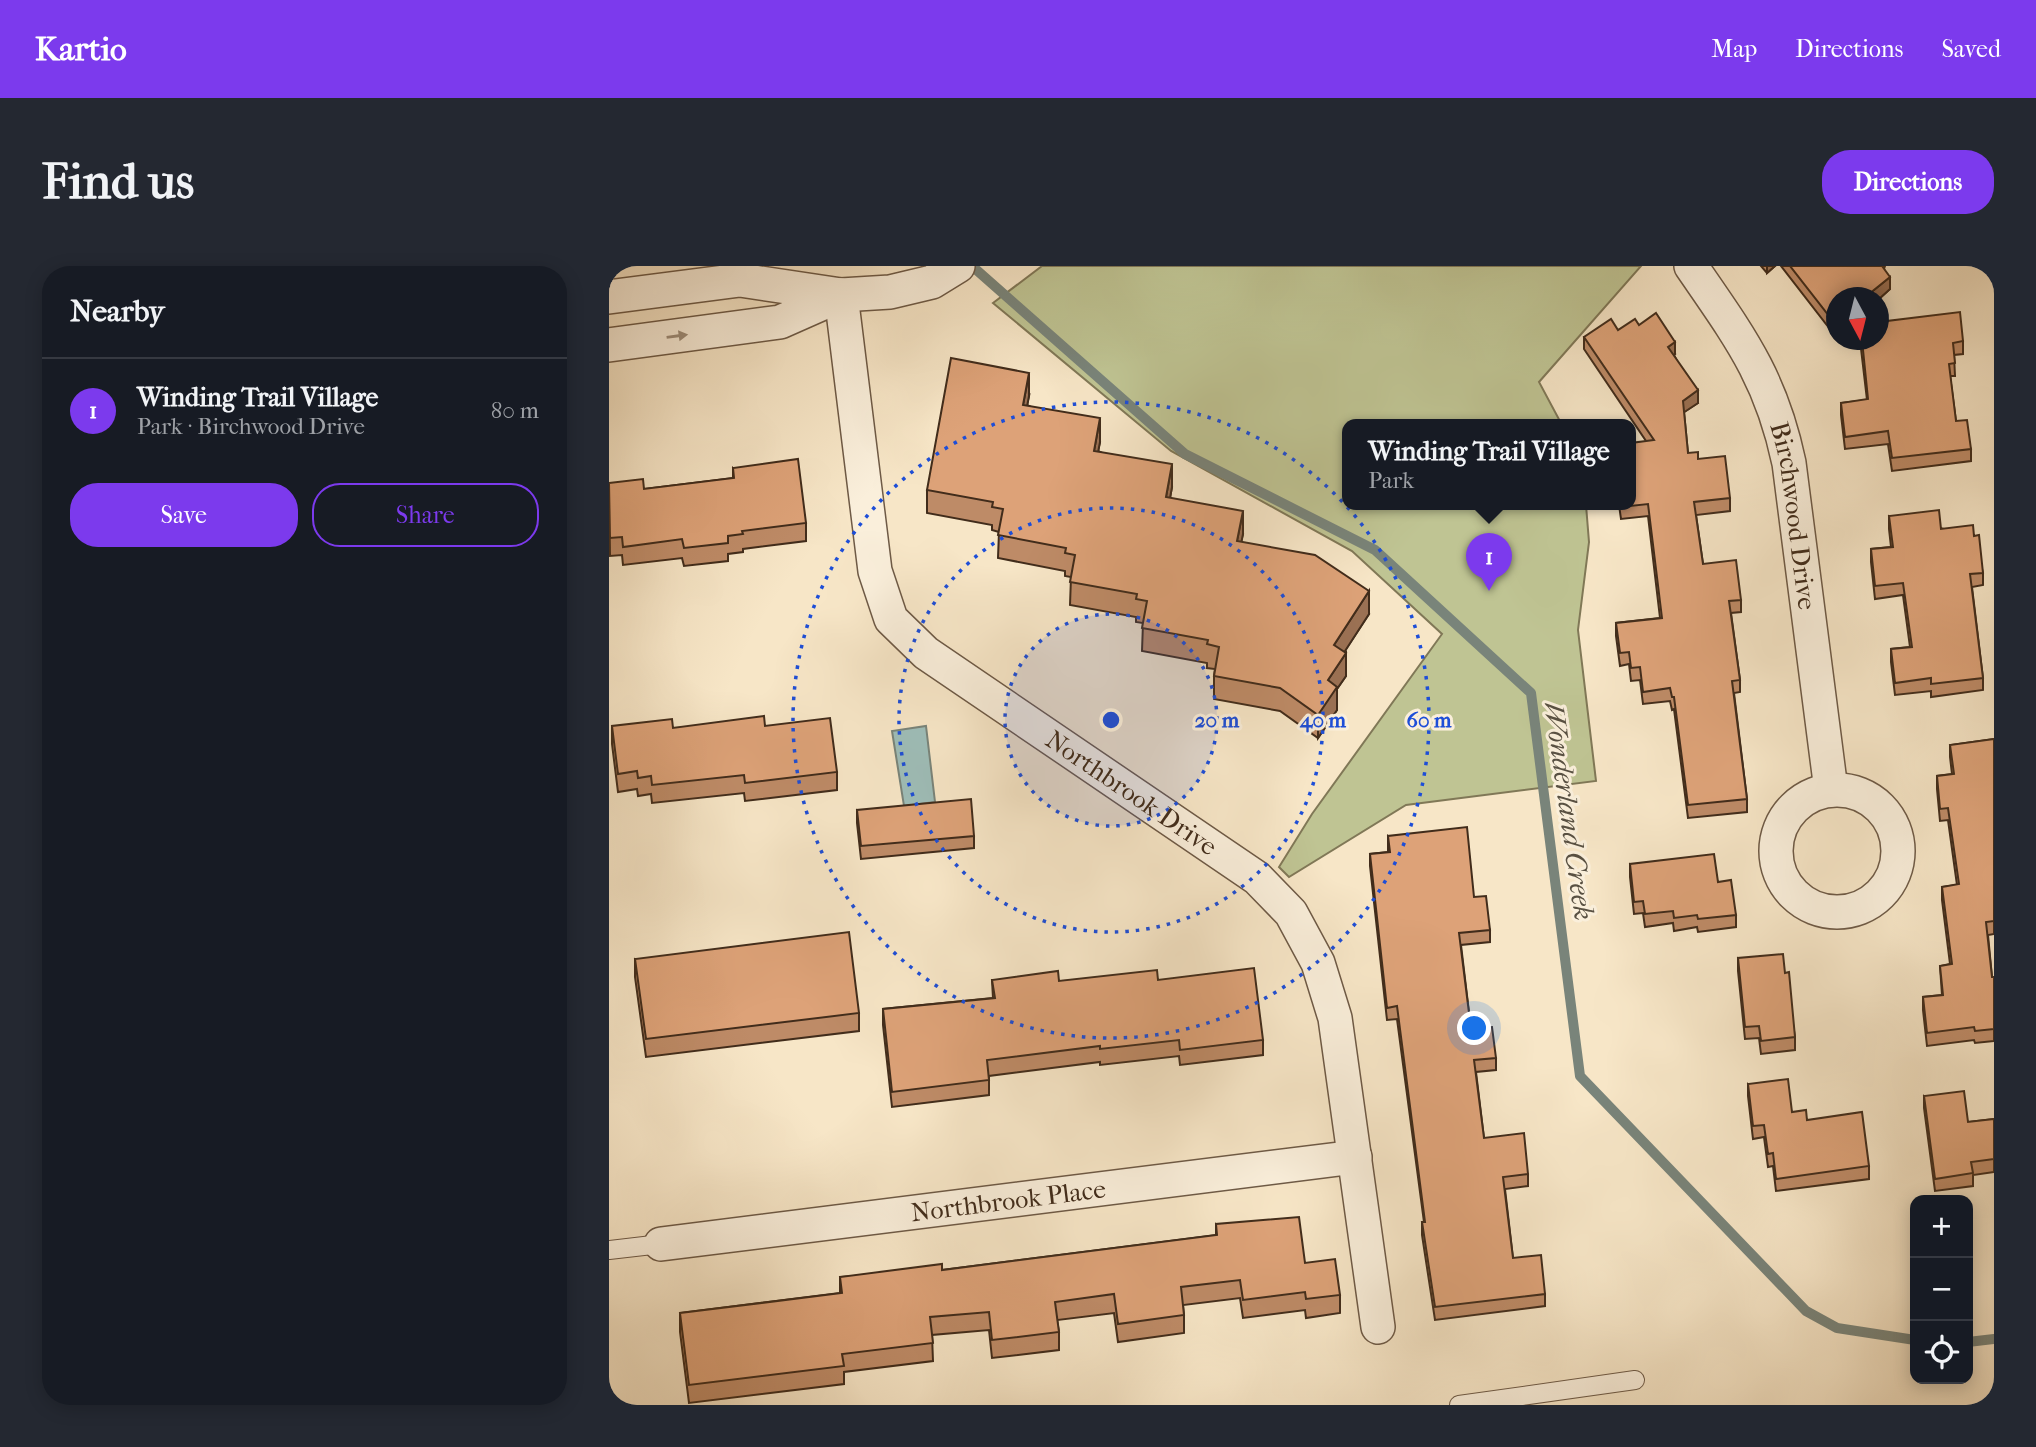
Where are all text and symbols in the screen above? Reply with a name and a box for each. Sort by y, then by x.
text: Kartio [35,30,127,69]
text: Map [1711,35,1757,63]
text: Directions [1795,35,1903,63]
text: Saved [1941,35,2001,63]
button: Directions [1822,150,1994,214]
text: Find us [42,153,194,211]
north arrow [1826,287,1889,350]
text: Nearby [70,294,165,329]
one-way arrow [666,330,688,341]
text: Winding Trail Village [137,382,378,413]
text: 1 [89,397,97,424]
text: 80 m [491,397,539,424]
text: Park · Birchwood Drive [137,413,365,440]
street label: Birchwood Drive [1764,418,1823,612]
popup [1342,419,1636,510]
text: Winding Trail Village [1368,436,1610,467]
text: Park [1368,467,1414,494]
button: Save [70,483,298,547]
button: Share [312,483,539,547]
pin: 1 [1466,533,1512,591]
water label: Wonderland Creek [1537,700,1601,922]
centre of rings [1099,708,1123,732]
text: 20 m [1195,708,1240,732]
text: 40 m [1299,708,1347,733]
text: 60 m [1407,708,1452,732]
street label: Northbrook Drive [1040,724,1223,862]
your location [1457,1011,1491,1045]
street label: Northbrook Place [909,1173,1108,1228]
map controls [1910,1195,1973,1384]
button: + [1910,1195,1973,1258]
button: − [1910,1258,1973,1321]
button: locate [1910,1321,1973,1384]

